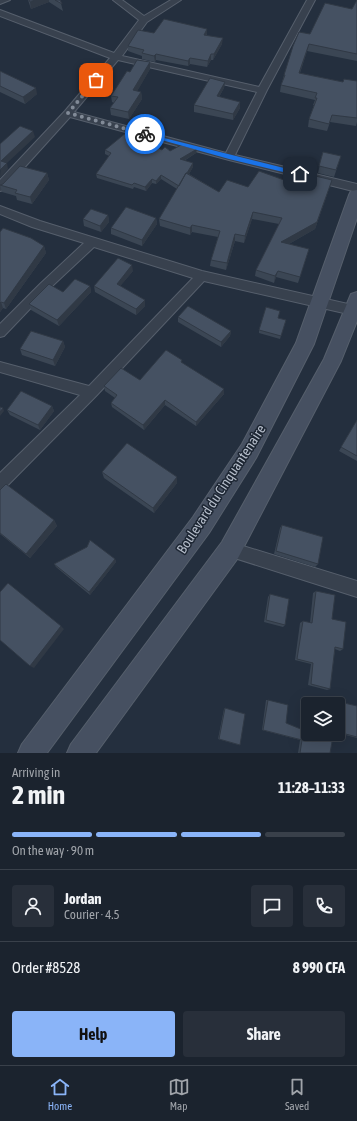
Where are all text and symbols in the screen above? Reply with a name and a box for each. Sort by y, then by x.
pin [79,63,113,97]
icon: bag [85,69,107,91]
courier [125,114,165,154]
icon: bike [134,123,156,145]
pin [283,157,317,191]
icon: home [289,163,311,185]
street label: Boulevard du Cinquantenaire [173,422,269,556]
map controls [301,697,345,741]
button: layers [301,697,345,741]
text: Arriving in [12,765,60,780]
text: 11:28–11:33 [278,779,345,796]
text: 2 min [12,780,65,810]
text: On the way · 90 m [12,843,94,858]
button: person [12,885,54,927]
button: chat [251,885,293,927]
button: phone [303,885,345,927]
text: Jordan [64,890,102,907]
text: Courier · 4.5 [64,907,120,922]
text: Order #8528 [12,959,80,976]
text: 8 990 CFA [293,959,345,976]
button: Help [12,1011,175,1057]
button: Share [183,1011,345,1057]
tab: Home [48,1076,72,1112]
tab: Map [168,1076,190,1112]
tab: Saved [285,1076,309,1112]

